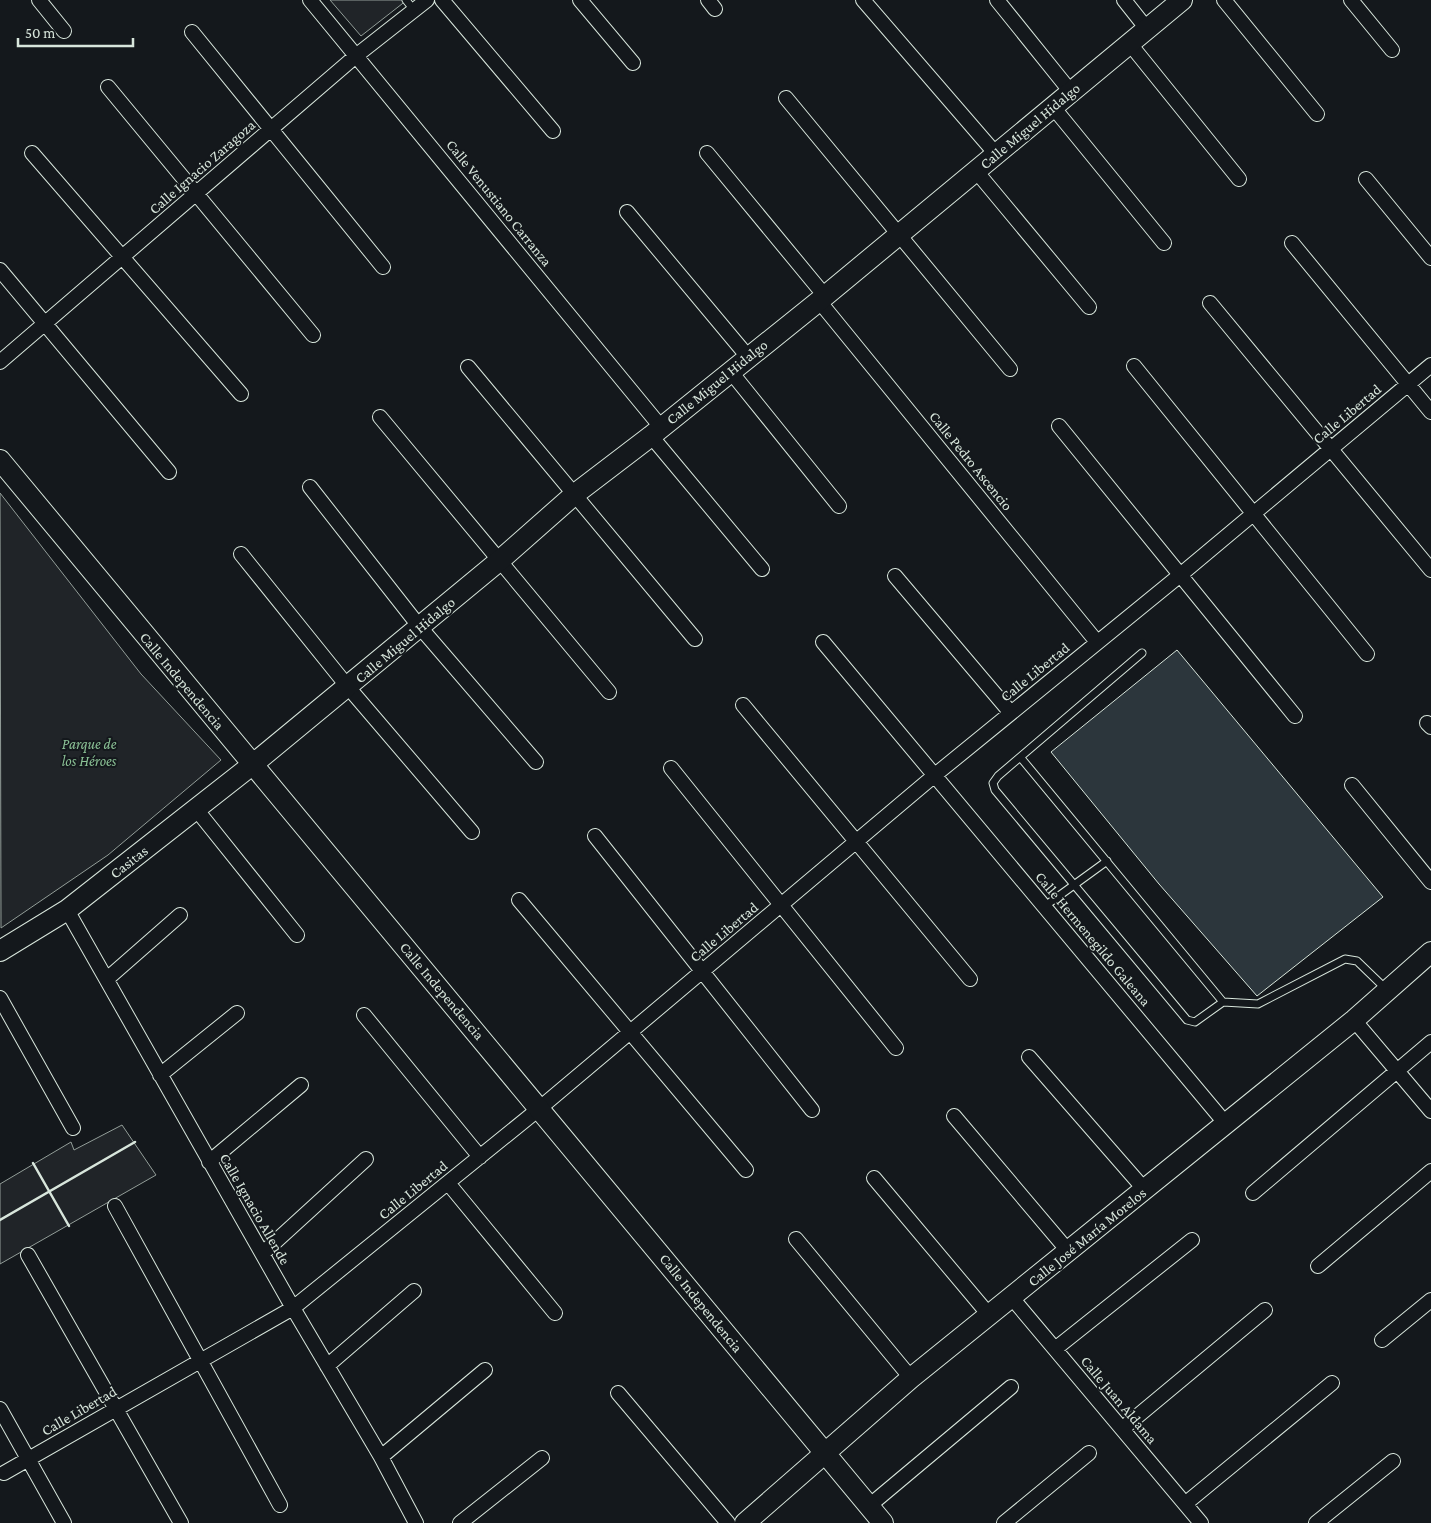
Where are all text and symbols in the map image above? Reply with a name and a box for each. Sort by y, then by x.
scale bar [18,15,132,47]
text: 50 m [25,25,55,41]
street label: Calle Miguel Hidalgo [977,80,1084,173]
street label: Calle Ignacio Zaragoza [146,117,259,218]
street label: Calle Venustiano Carranza [443,137,555,269]
street label: Calle Miguel Hidalgo [663,336,771,428]
street label: Calle Libertad [1310,381,1384,447]
street label: Calle Pedro Ascencio [926,408,1016,514]
street label: Calle Miguel Hidalgo [352,594,459,687]
street label: Calle Independencia [136,629,227,734]
street label: Calle Libertad [997,639,1073,705]
park label: Parque de los Héroes [62,736,117,769]
street label: Casitas [107,842,151,882]
street label: Calle Hermenegildo Galeana [1031,869,1154,1010]
street label: Calle Libertad [687,899,761,965]
street label: Calle Independencia [396,939,487,1044]
street label: Calle Ignacio Allende [216,1151,294,1268]
street label: Calle Libertad [375,1157,451,1223]
street label: Calle José María Morelos [1025,1184,1150,1290]
street label: Calle Independencia [656,1250,746,1356]
street label: Calle Juan Aldama [1077,1353,1160,1448]
street label: Calle Libertad [39,1383,119,1439]

